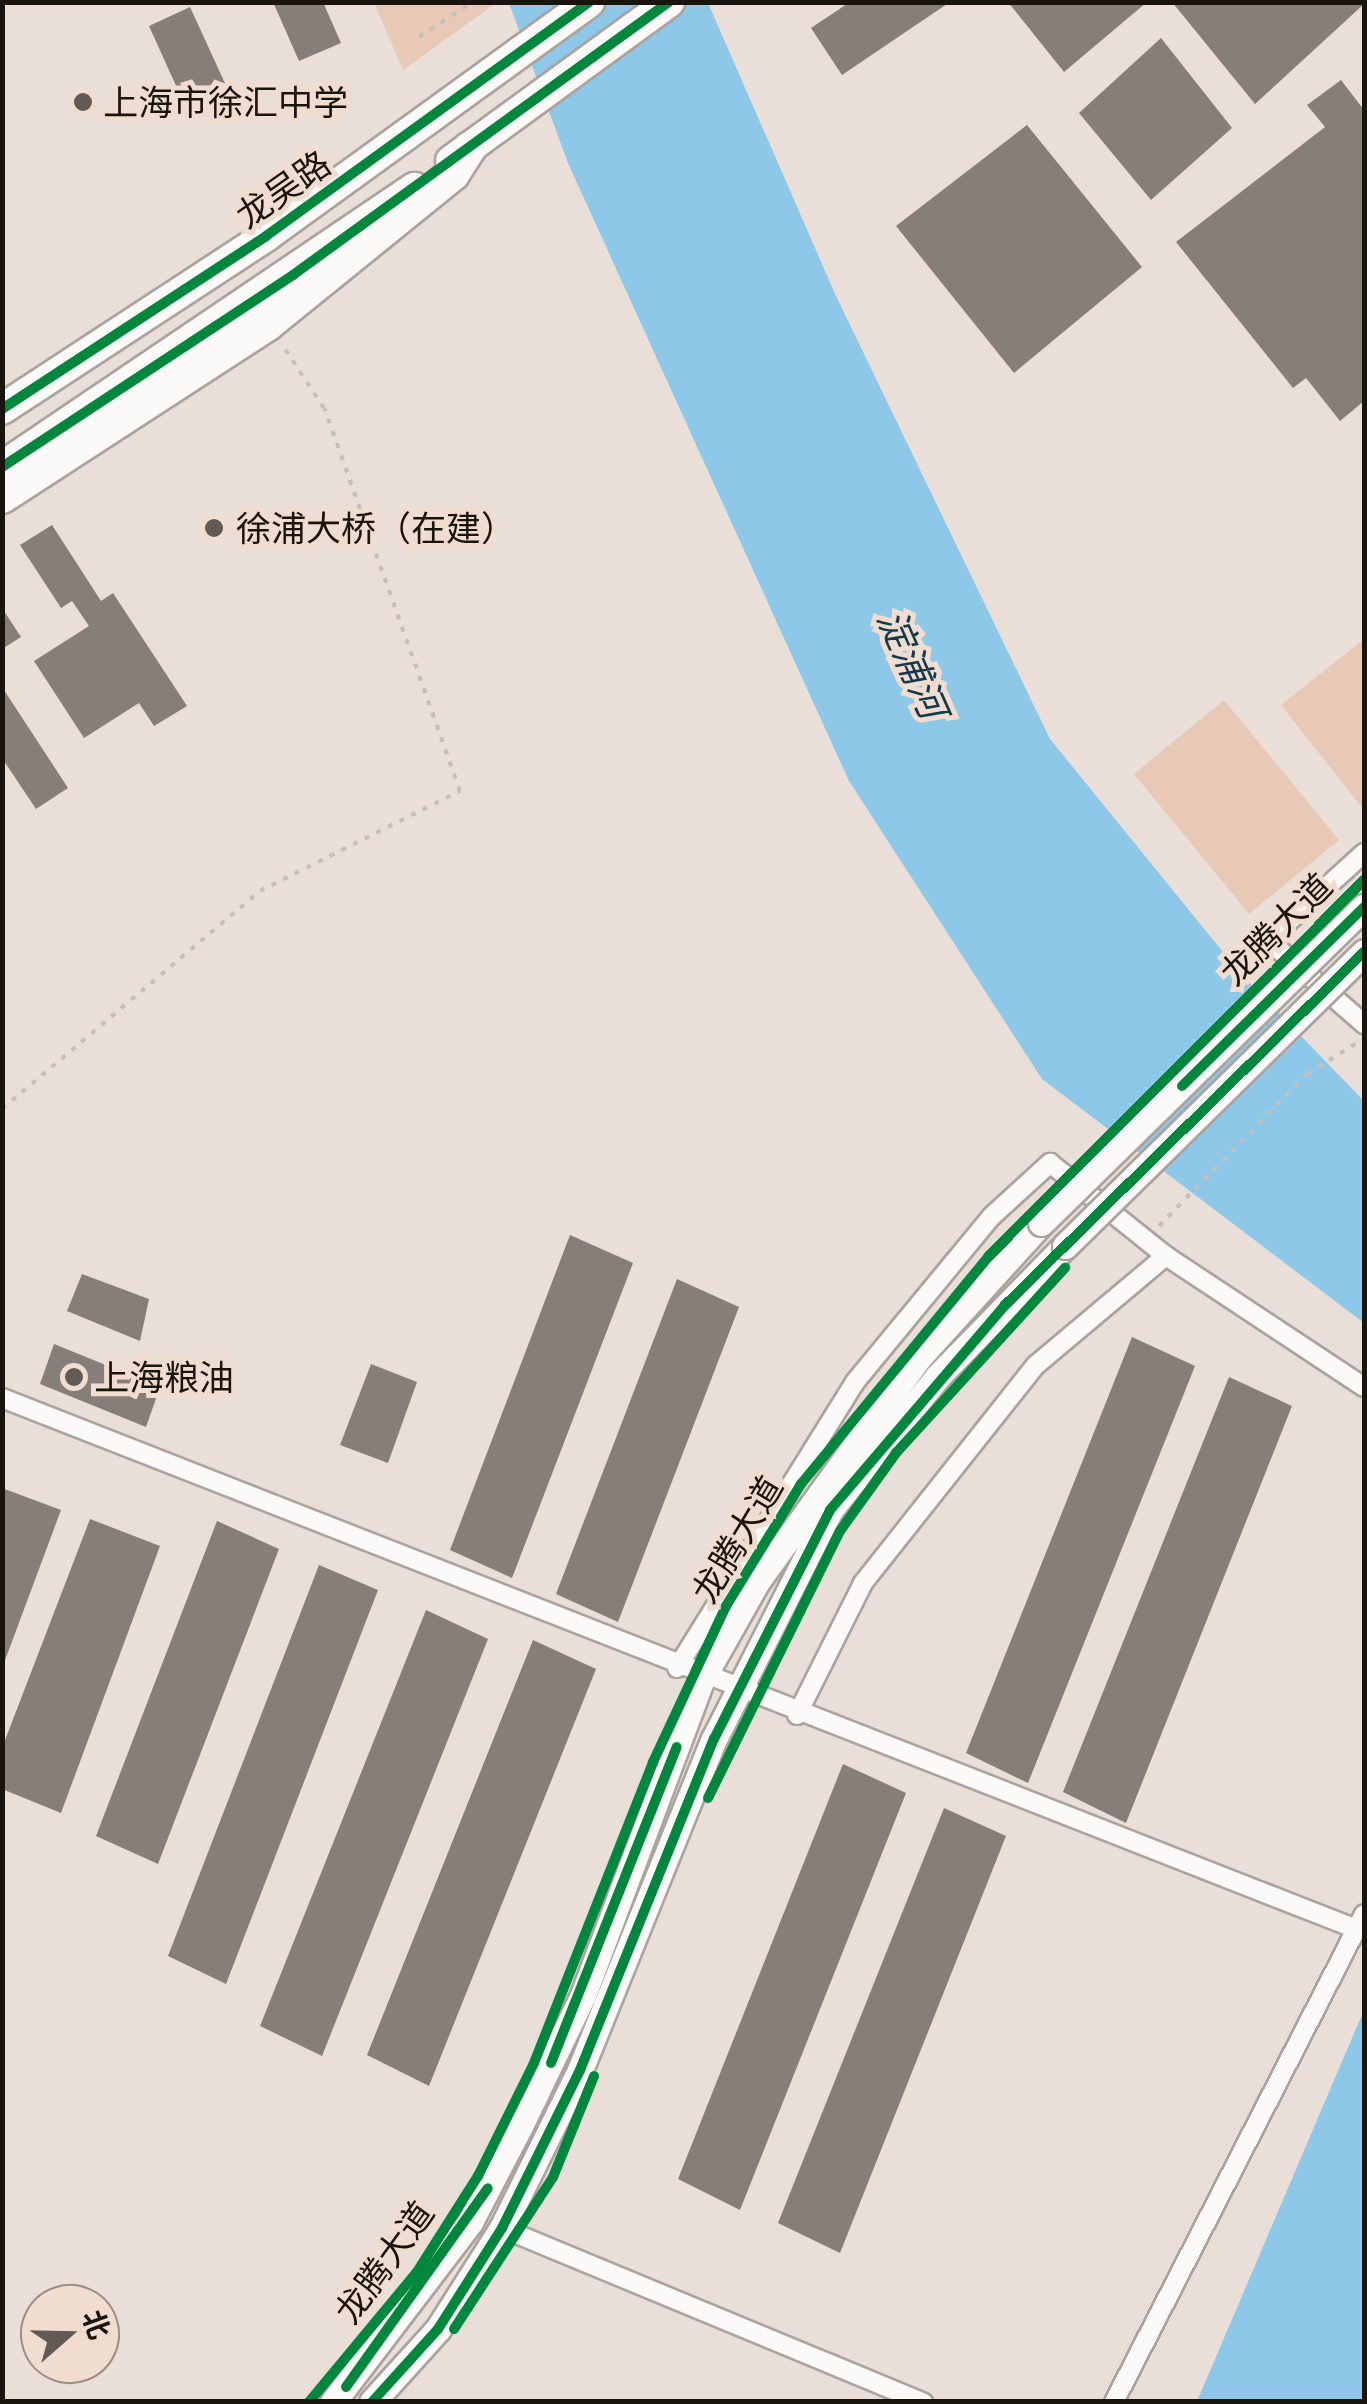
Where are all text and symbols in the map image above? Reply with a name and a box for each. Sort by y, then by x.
place label: 上海市徐汇中学 [103,81,348,123]
marker: 上海市徐汇中学 [72,91,94,113]
street label: 龙吴路 [228,142,338,236]
place label: 徐浦大桥（在建） [236,507,516,549]
marker: 徐浦大桥（在建） [201,515,227,541]
water label: 淀浦河 [868,603,956,725]
street label: 龙腾大道 [1212,865,1340,993]
place label: 上海粮油 [94,1356,234,1398]
marker: 上海粮油 [63,1366,85,1388]
street label: 龙腾大道 [683,1468,791,1610]
street label: 龙腾大道 [326,2193,442,2331]
north arrow [20,2284,120,2384]
text: 北 [76,2306,116,2343]

